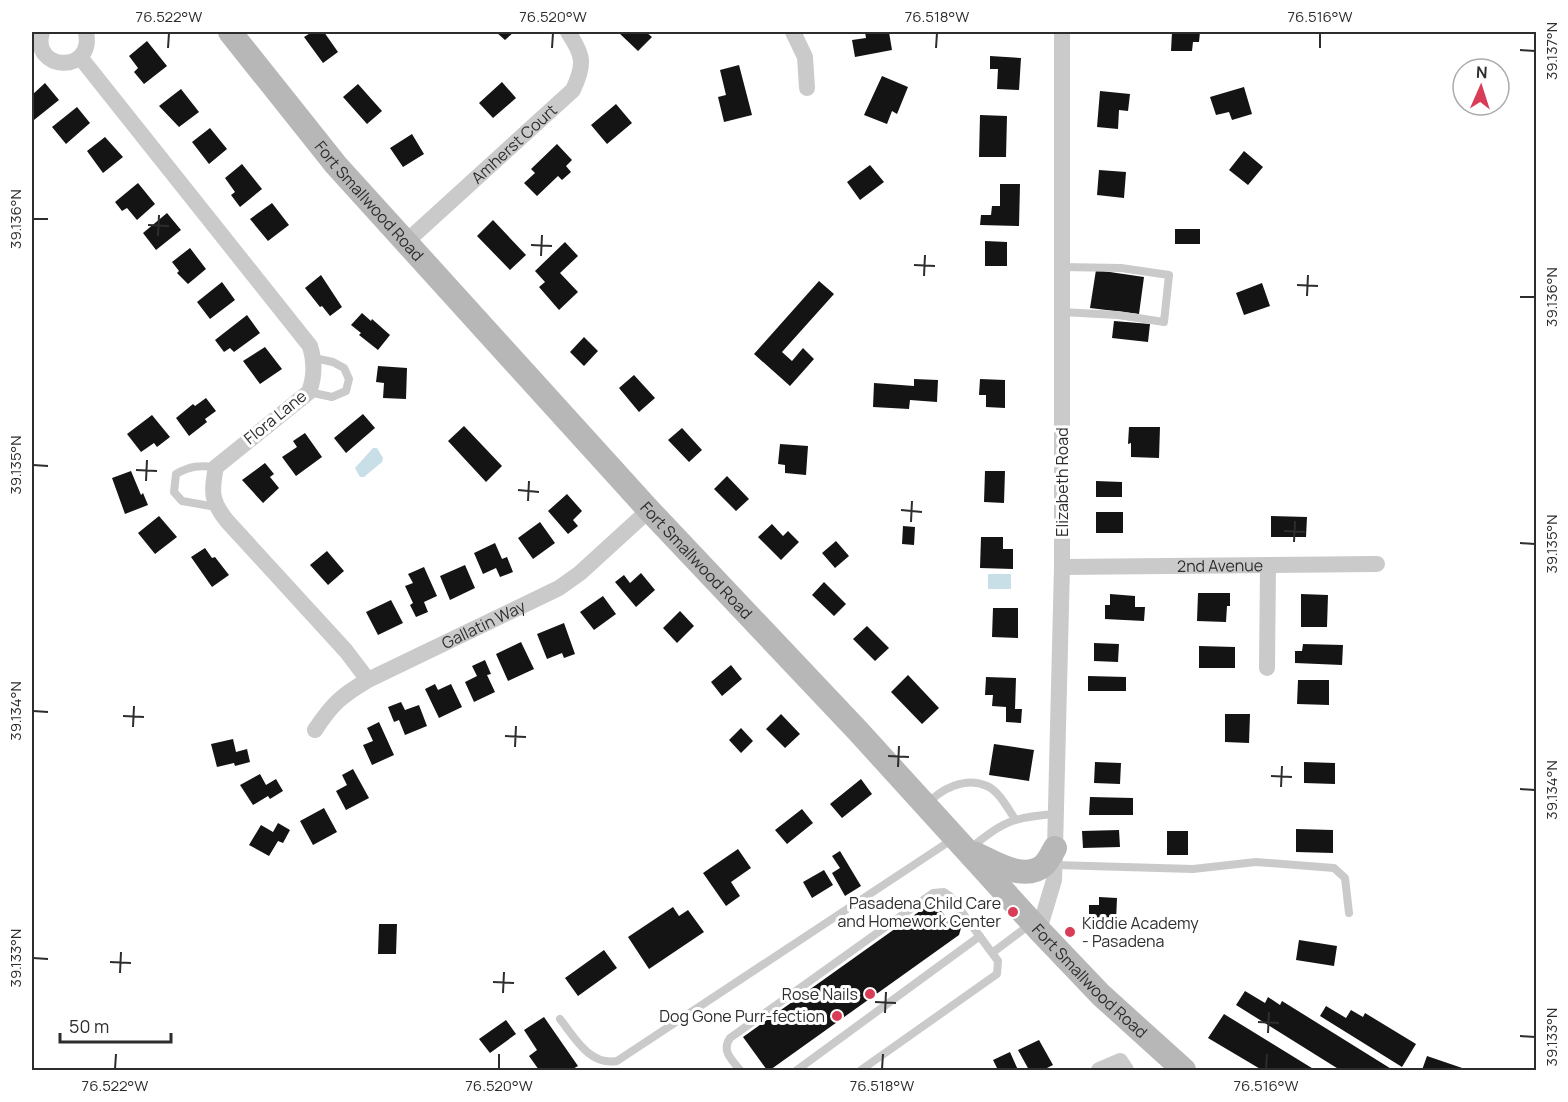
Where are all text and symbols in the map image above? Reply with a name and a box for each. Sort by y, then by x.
text: 76.522°W [136,6,202,27]
text: 76.520°W [519,6,587,27]
text: 76.518°W [905,6,969,27]
text: 76.516°W [1287,6,1353,27]
text: 39.137°N [1541,22,1562,80]
north arrow [1451,57,1511,117]
text: N [1475,61,1488,83]
street label: Amherst Court [466,99,562,188]
street label: Fort Smallwood Road [310,136,429,266]
text: 39.136°N [5,189,26,249]
text: 39.136°N [1541,267,1562,327]
street label: Flora Lane [239,385,311,449]
street label: Elizabeth Road [1051,427,1073,537]
text: 39.135°N [5,435,26,495]
street label: Fort Smallwood Road [636,497,757,624]
text: 39.135°N [1541,514,1562,574]
street label: 2nd Avenue [1177,554,1263,577]
street label: Gallatin Way [438,595,530,654]
text: 39.134°N [5,681,26,741]
text: 39.134°N [1541,760,1562,820]
place label: Pasadena Child Care and Homework Center [837,892,1001,932]
marker: Pasadena Child Care and Homework Center [1006,905,1020,919]
place label: Kiddie Academy - Pasadena [1082,912,1199,952]
street label: Fort Smallwood Road [1027,919,1152,1043]
marker: Kiddie Academy - Pasadena [1063,925,1077,939]
text: 39.133°N [5,929,26,987]
place label: Rose Nails [782,983,858,1005]
marker: Rose Nails [863,987,877,1001]
place label: Dog Gone Purr-fection [659,1005,825,1027]
scale bar [60,1006,171,1044]
text: 39.133°N [1541,1008,1562,1066]
marker: Dog Gone Purr-fection [830,1009,844,1023]
text: 50 m [69,1014,109,1038]
text: 76.522°W [82,1075,148,1096]
text: 76.520°W [465,1075,533,1096]
text: 76.518°W [850,1075,914,1096]
text: 76.516°W [1233,1075,1299,1096]

